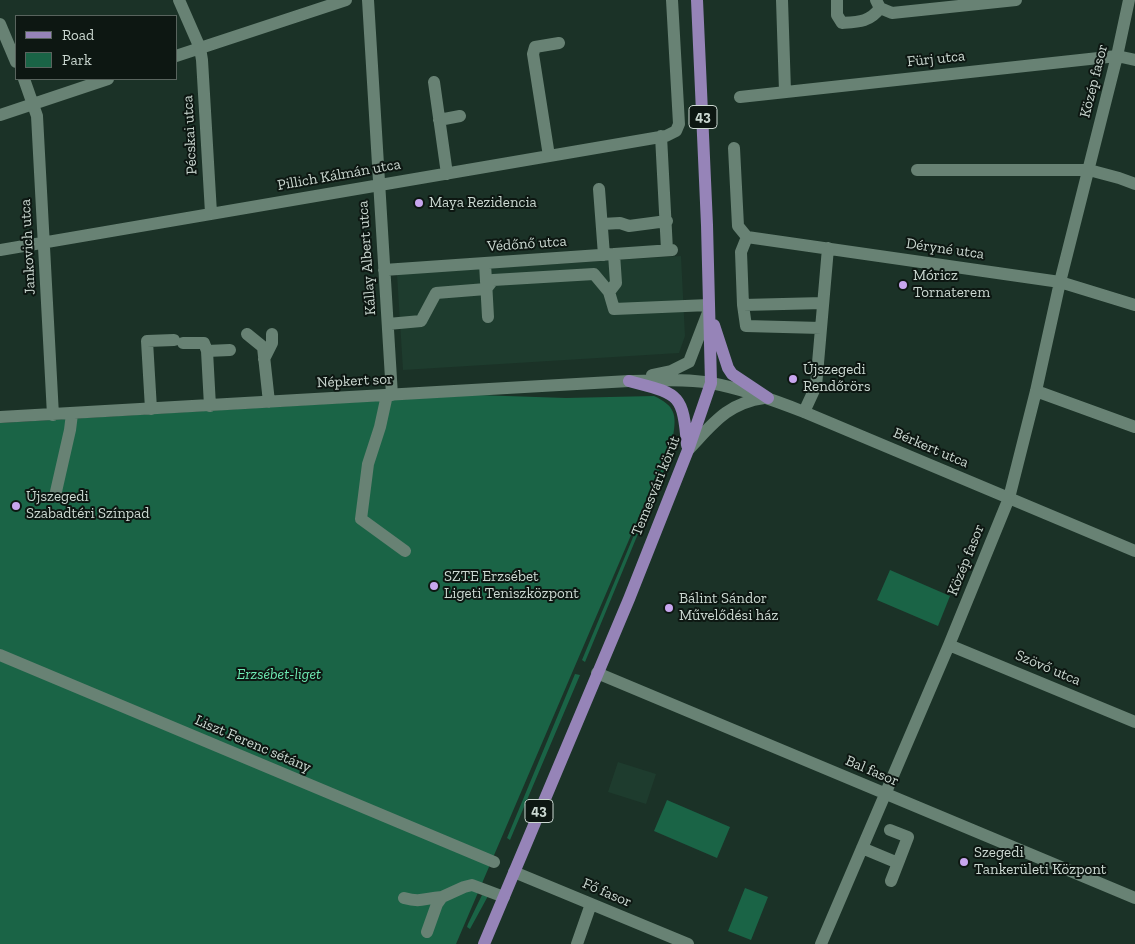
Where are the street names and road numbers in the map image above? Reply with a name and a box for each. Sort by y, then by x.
street label: Közép fasor [1076,42,1112,120]
street label: Fürj utca [906,47,966,71]
street label: Pécskai utca [179,95,201,175]
road number: 43 [689,105,717,128]
street label: Pillich Kálmán utca [276,155,402,195]
street label: Jankovich utca [17,199,39,295]
street label: Kállay Albert utca [354,200,380,316]
street label: Védőnő utca [487,232,567,256]
street label: Déryné utca [905,235,985,263]
street label: Népkert sor [316,370,394,392]
street label: Bérkert utca [891,424,971,472]
street label: Temesvári körút [628,433,684,539]
street label: Közép fasor [944,522,988,598]
street label: Szövő utca [1013,646,1083,690]
street label: Liszt Ferenc sétány [192,711,314,777]
street label: Bal fasor [843,752,901,790]
road number: 43 [525,799,553,822]
street label: Fő fasor [580,875,634,911]

